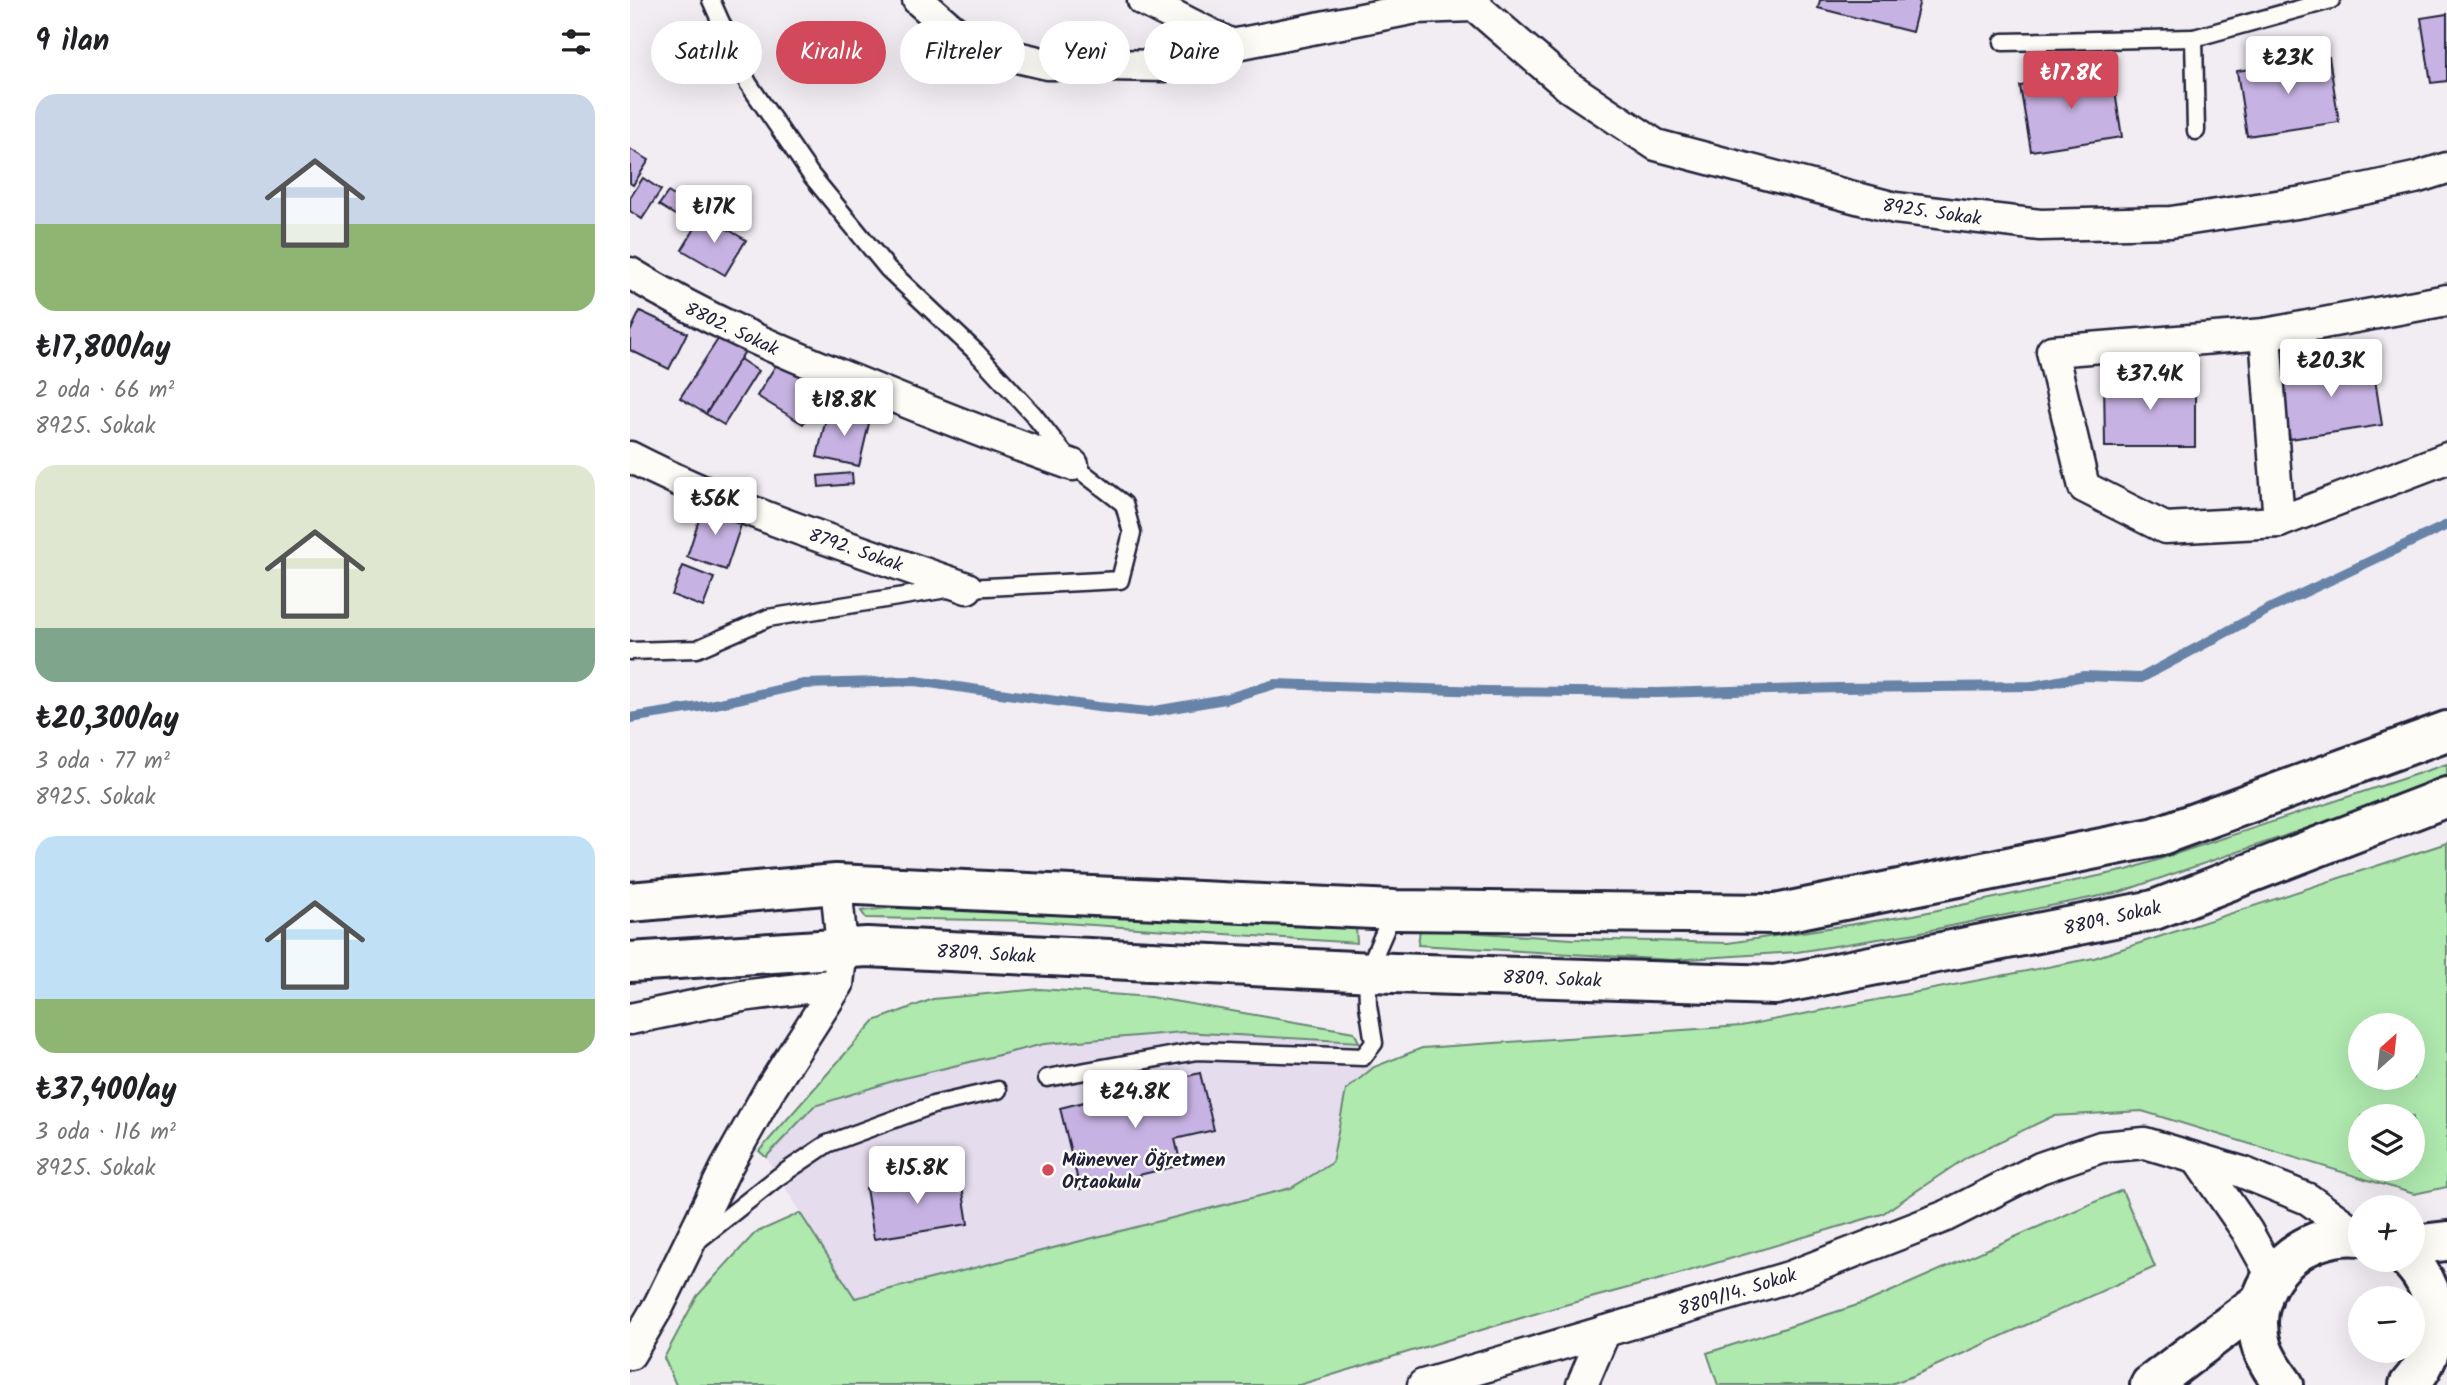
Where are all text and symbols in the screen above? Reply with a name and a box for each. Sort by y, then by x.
text: 9 ilan [35,18,109,66]
chip: Satılık [651,21,762,84]
chip: Kiralık [776,21,886,84]
chip: Filtreler [900,21,1025,84]
chip: Yeni [1039,21,1130,84]
chip: Daire [1144,21,1244,84]
icon: filters [557,23,595,61]
pin: ₺23K [2247,36,2329,96]
text: ₺23K [2262,41,2314,77]
pin: ₺17.8K [2014,52,2128,111]
text: ₺17.8K [2039,56,2103,92]
icon: home [252,140,378,266]
pin: ₺17K [673,186,755,245]
text: ₺17K [692,190,736,226]
street label: 8925. Sokak [1880,191,1983,235]
street label: 8802. Sokak [679,295,783,365]
text: ₺17,800/ay [35,325,170,373]
pin: ₺20.3K [2274,340,2388,399]
text: ₺20.3K [2296,344,2366,380]
pin: ₺37.4K [2093,352,2207,412]
text: ₺37.4K [2116,357,2184,393]
text: 2 oda · 66 m² [35,373,174,409]
pin: ₺18.8K [787,378,901,438]
text: ₺18.8K [811,383,877,419]
text: 8925. Sokak [35,409,155,445]
pin: ₺56K [674,477,756,537]
text: ₺56K [690,482,740,518]
icon: home [252,511,378,637]
street label: 8792. Sokak [804,521,907,581]
text: ₺20,300/ay [35,696,179,744]
text: 3 oda · 77 m² [35,744,170,780]
text: 8925. Sokak [35,780,155,816]
icon: home [252,882,378,1008]
street label: 8809. Sokak [2061,893,2164,945]
street label: 8809. Sokak [936,937,1036,973]
street label: 8809. Sokak [1502,963,1602,997]
north arrow [2348,1013,2426,1090]
map controls [2348,1013,2425,1363]
text: ₺37,400/ay [35,1067,176,1115]
pin: ₺24.8K [1078,1070,1192,1130]
text: ₺24.8K [1099,1075,1171,1111]
button: layers [2348,1104,2425,1181]
text: 3 oda · 116 m² [35,1115,176,1151]
pin: ₺15.8K [860,1146,974,1206]
place label: Münevver Öğretmen Ortaokulu [1062,1146,1226,1198]
text: 8925. Sokak [35,1151,155,1187]
text: ₺15.8K [885,1151,949,1187]
marker: Münevver Öğretmen Ortaokulu [1040,1162,1056,1178]
button: + [2348,1195,2425,1272]
street label: 8809/14. Sokak [1675,1261,1801,1325]
button: − [2348,1286,2425,1363]

